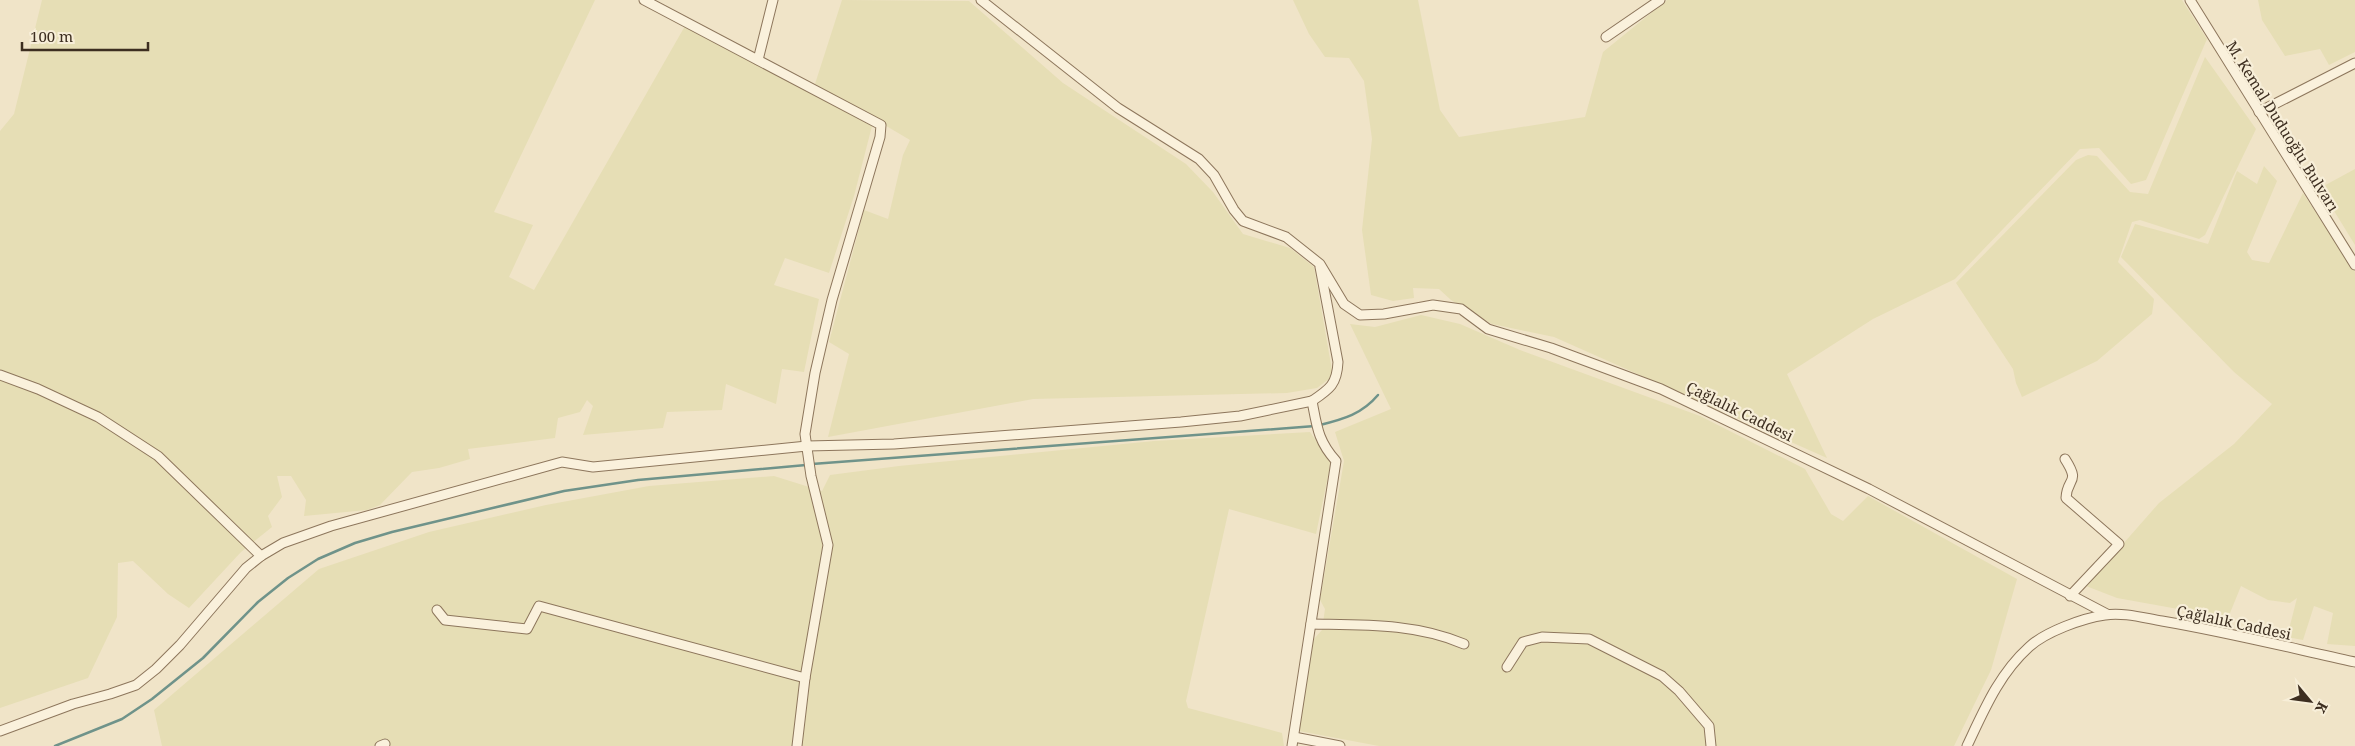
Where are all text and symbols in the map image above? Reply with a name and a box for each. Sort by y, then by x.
scale bar [22,20,149,52]
text: 100 m [30,26,73,46]
street label: M. Kemal Duduoğlu Bulvarı [2222,37,2344,215]
street label: Çağlalık Caddesi [1683,376,1797,446]
street label: Çağlalık Caddesi [2175,600,2293,644]
north arrow [2285,676,2335,726]
text: K [2311,698,2333,717]

